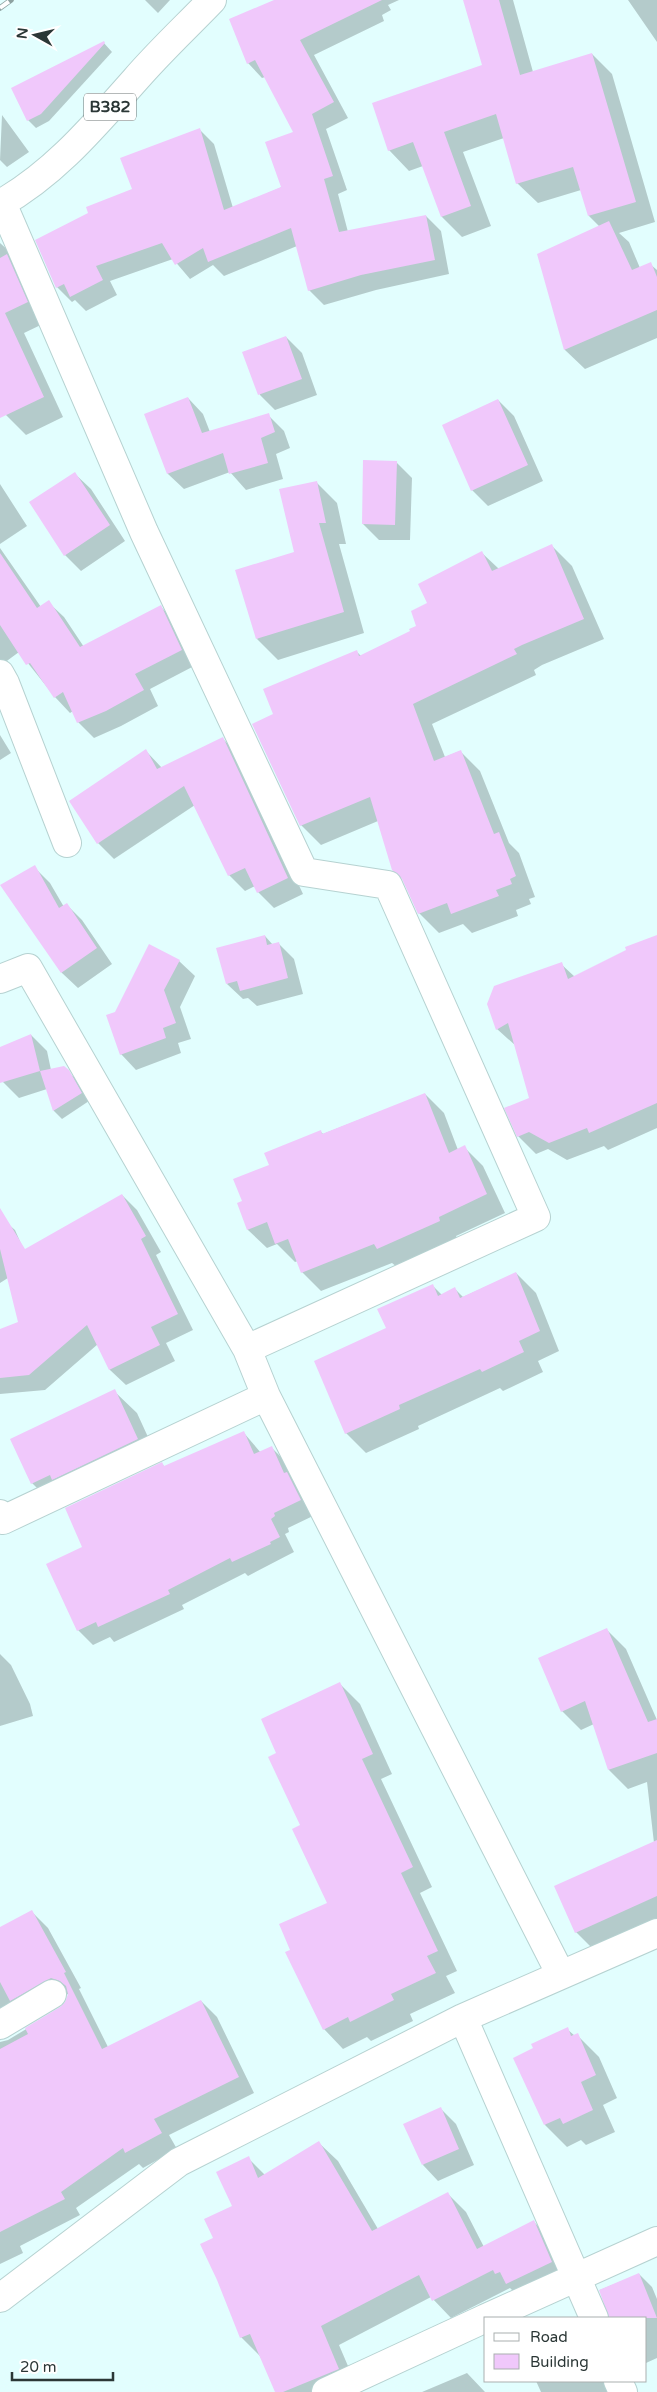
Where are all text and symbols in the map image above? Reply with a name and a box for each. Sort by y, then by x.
north arrow [10,10,60,60]
text: N [13,27,32,40]
road number: B382 [84,94,136,120]
legend [484,2317,647,2382]
text: Road [530,2328,568,2346]
scale bar [12,2350,114,2382]
text: Building [530,2353,589,2371]
text: 20 m [20,2358,57,2376]

